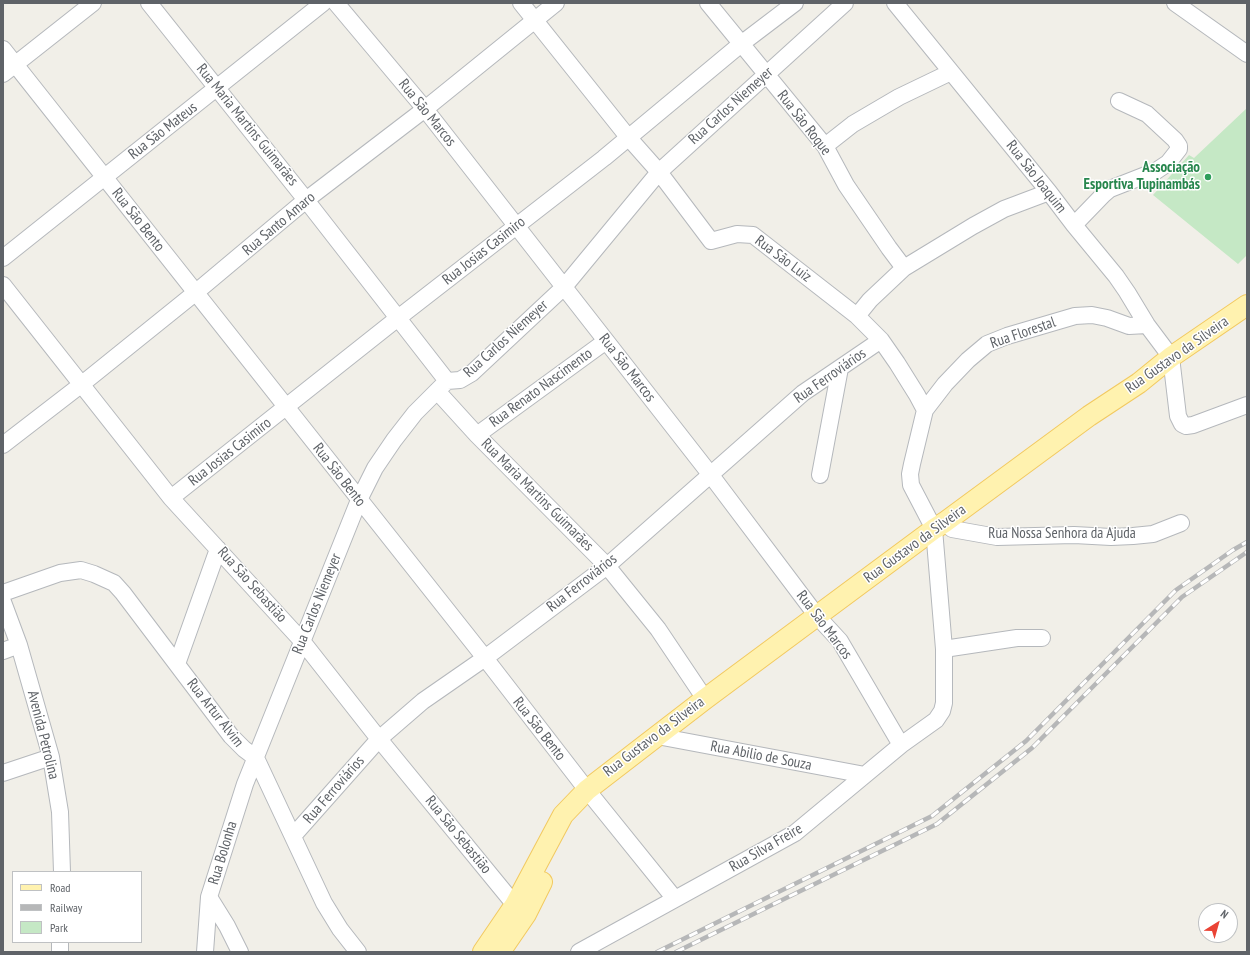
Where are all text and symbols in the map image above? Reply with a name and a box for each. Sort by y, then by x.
street label: Rua Maria Martins Guimarães [192,60,302,190]
street label: Rua Carlos Niemeyer [685,63,777,149]
street label: Rua São Marcos [394,76,460,150]
street label: Rua São Roque [773,87,835,159]
street label: Rua São Mateus [125,99,201,163]
street label: Rua São Joaquim [1002,137,1070,217]
place label: Associação Esportiva Tupinambás [1084,159,1200,194]
marker: Associação Esportiva Tupinambás [1203,172,1213,182]
street label: Rua São Bento [108,185,168,255]
street label: Rua Santo Amaro [239,188,319,260]
street label: Rua Josias Casimiro [439,213,529,289]
street label: Rua São Luiz [751,232,815,286]
street label: Rua Carlos Niemeyer [460,296,552,382]
street label: Rua Florestal [988,313,1058,353]
street label: Rua Gustavo da Silveira [1122,313,1232,397]
street label: Rua São Marcos [595,330,659,406]
street label: Rua Renato Nascimento [486,345,596,431]
street label: Rua Ferroviários [791,345,869,407]
street label: Rua Josias Casimiro [185,414,275,490]
street label: Rua Maria Martins Guimarães [477,435,597,555]
street label: Rua São Bento [309,440,369,510]
street label: Rua Gustavo da Silveira [860,501,970,587]
street label: Rua Nossa Senhora da Ajuda [988,525,1136,543]
street label: Rua São Sebastião [214,544,290,626]
street label: Rua Ferroviários [543,550,621,616]
street label: Rua Carlos Niemeyer [289,551,345,657]
street label: Rua São Marcos [792,587,856,663]
street label: Rua Artur Alvim [183,675,247,751]
street label: Avenida Petrolina [23,689,63,781]
street label: Rua Gustavo da Silveira [600,693,708,781]
street label: Rua São Bento [509,694,569,764]
street label: Rua Abilio de Souza [709,737,813,775]
street label: Rua Ferroviários [300,752,368,828]
street label: Rua São Sebastião [421,792,495,878]
street label: Rua Bolonha [205,819,241,887]
street label: Rua Silva Freire [726,820,806,876]
legend [12,871,142,943]
text: Road [50,880,70,895]
text: Railway [50,900,82,915]
north arrow [1198,903,1238,943]
text: N [1218,907,1231,922]
text: Park [50,920,68,935]

